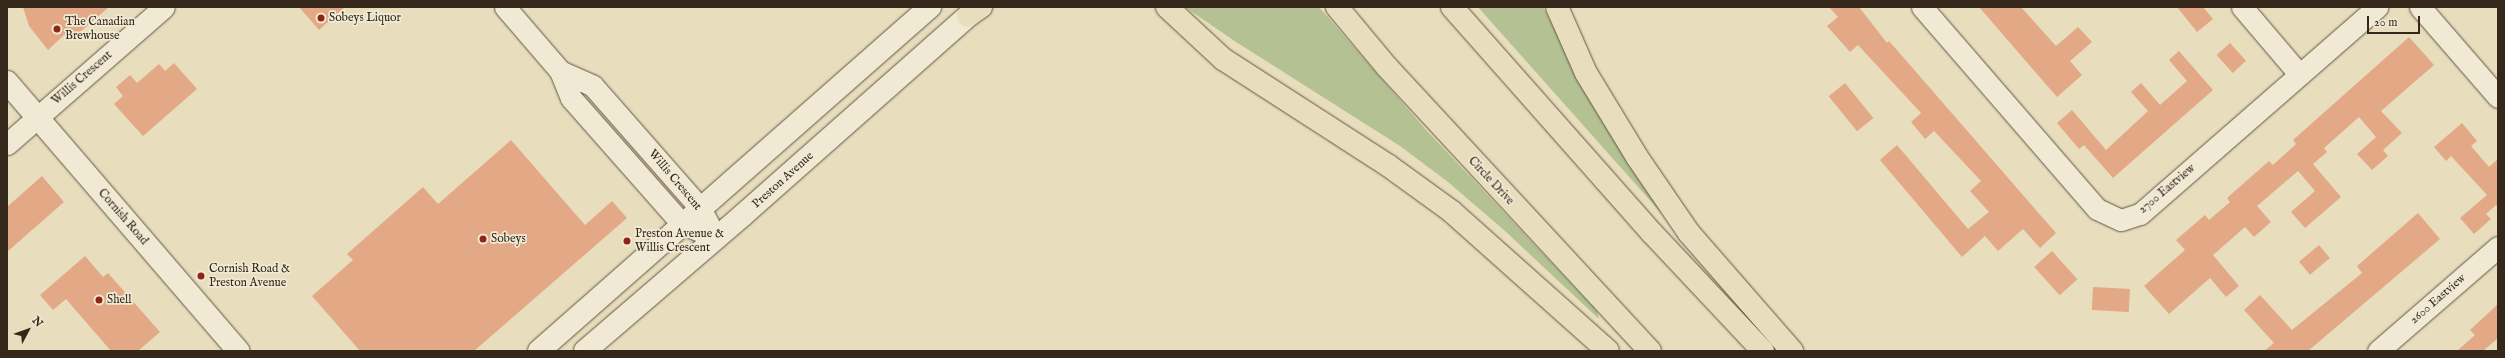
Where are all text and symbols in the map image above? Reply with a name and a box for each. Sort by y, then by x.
scale bar [2369,8,2422,34]
place label: Sobeys Liquor [329,11,401,25]
marker: Sobeys Liquor [316,13,326,23]
place label: The Canadian Brewhouse [65,15,135,43]
text: 20 m [2374,15,2397,30]
marker: The Canadian Brewhouse [52,24,62,34]
street label: Willis Crescent [49,48,115,108]
street label: Willis Crescent [645,147,705,213]
street label: Preston Avenue [749,149,817,211]
street label: Circle Drive [1465,154,1517,208]
street label: 2700 Eastview [2136,161,2198,217]
street label: Cornish Road [95,186,151,248]
place label: Preston Avenue & Willis Crescent [635,227,724,255]
place label: Sobeys [491,232,526,246]
marker: Sobeys [478,234,488,244]
marker: Preston Avenue & Willis Crescent [622,236,632,246]
place label: Cornish Road & Preston Avenue [209,262,290,290]
marker: Cornish Road & Preston Avenue [196,271,206,281]
street label: 2600 Eastview [2407,271,2469,327]
place label: Shell [107,293,132,307]
marker: Shell [94,295,104,305]
north arrow [8,310,48,350]
text: N [29,314,45,330]

